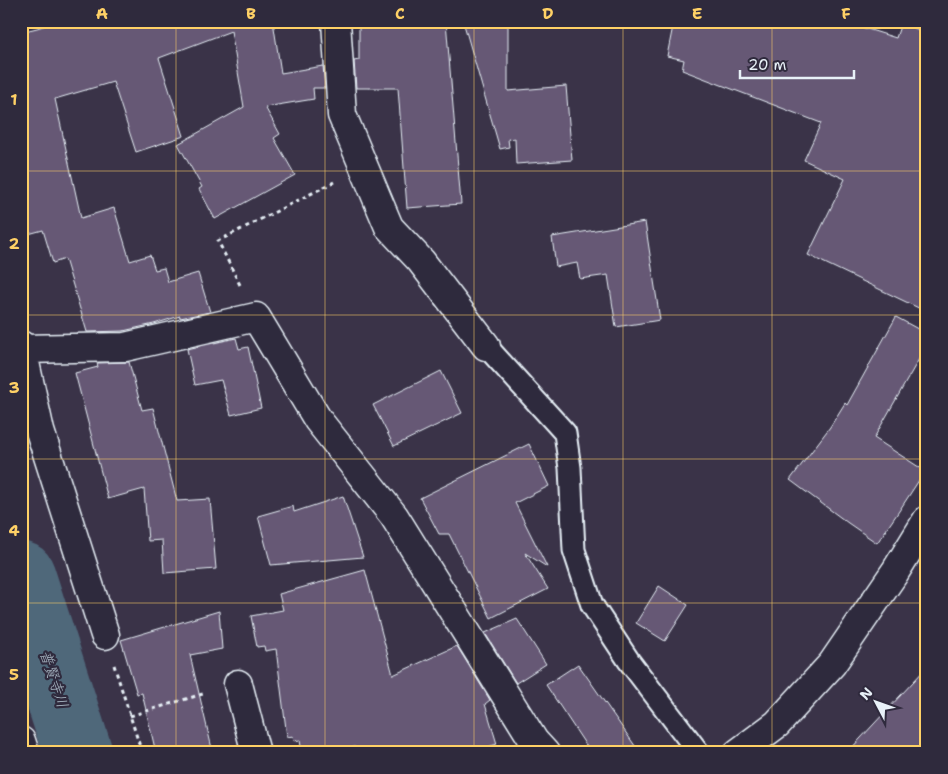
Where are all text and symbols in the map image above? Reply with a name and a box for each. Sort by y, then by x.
text: A [96,3,108,24]
text: B [246,3,256,24]
text: C [395,3,405,24]
text: D [542,3,554,24]
text: E [692,3,702,24]
text: F [841,3,851,24]
scale bar [740,48,854,80]
text: 20 m [748,55,787,75]
text: 1 [10,89,18,110]
text: 2 [8,233,20,254]
text: 3 [8,377,20,398]
text: 4 [8,520,20,541]
water label: 普賢寺川 [35,647,73,711]
text: 5 [9,664,19,685]
north arrow [850,676,900,726]
text: N [856,683,877,704]

